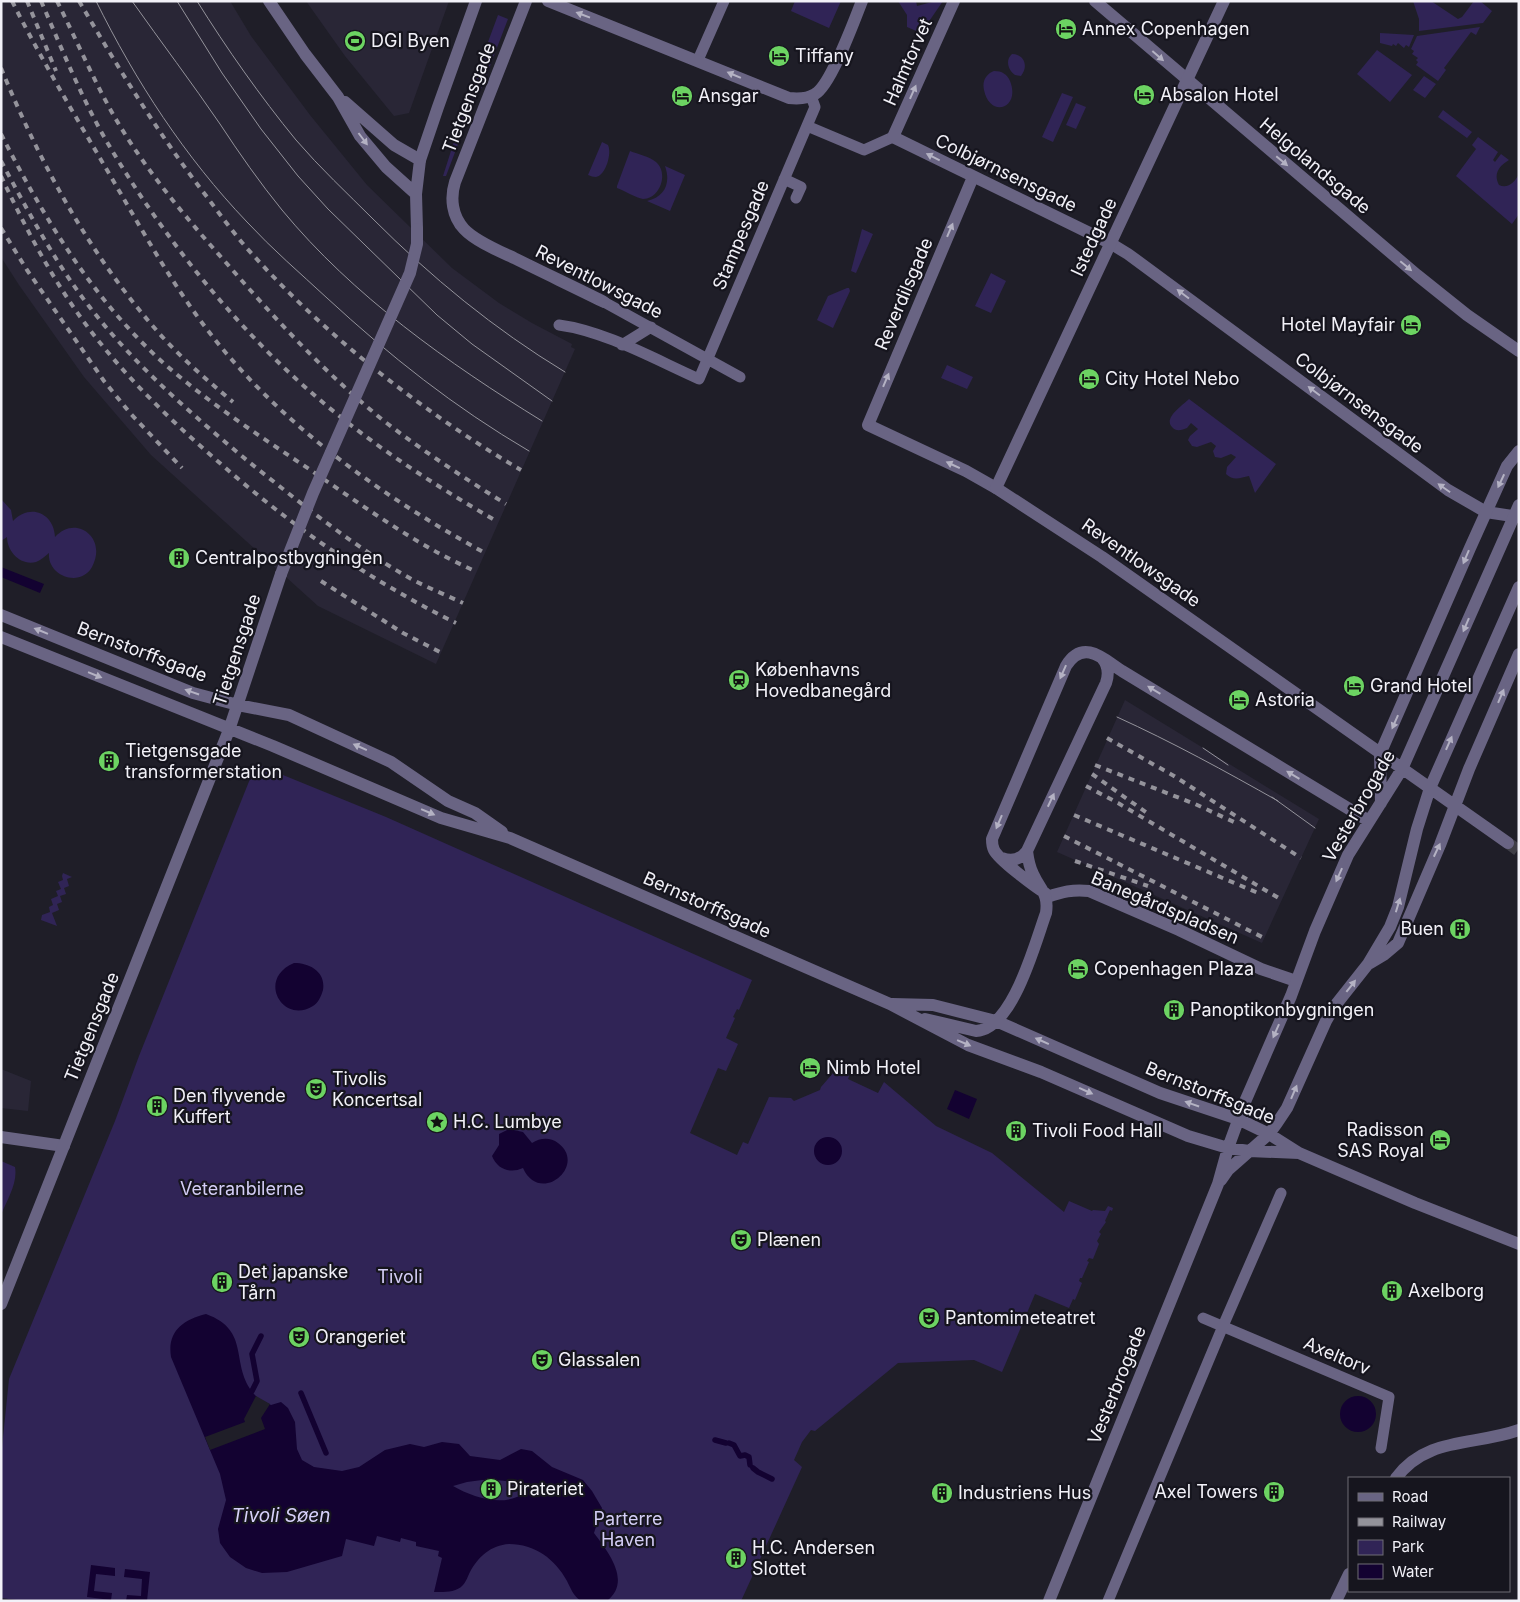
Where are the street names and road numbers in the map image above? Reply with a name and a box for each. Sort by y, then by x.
street label: Halmtorvet [879,15,936,109]
street label: Tietgensgade [438,40,499,156]
street label: Helgolandsgade [1256,113,1375,218]
street label: Colbjørnsensgade [932,129,1080,216]
street label: Stampesgade [708,177,773,293]
street label: Istedgade [1066,194,1121,279]
street label: Reverdilsgade [870,234,937,353]
street label: Reventlowsgade [532,240,666,323]
street label: Colbjørnsensgade [1291,348,1428,458]
street label: Reventlowsgade [1078,514,1205,611]
street label: Tietgensgade [209,591,265,709]
street label: Bernstorffsgade [74,617,210,686]
street label: Vesterbrogade [1318,746,1399,865]
street label: Bernstorffsgade [640,867,774,942]
street label: Banegårdspladsen [1088,867,1242,948]
street label: Tietgensgade [60,969,123,1085]
street label: Bernstorffsgade [1143,1057,1278,1128]
street label: Vesterbrogade [1083,1323,1150,1447]
street label: Axeltorv [1301,1332,1374,1379]

